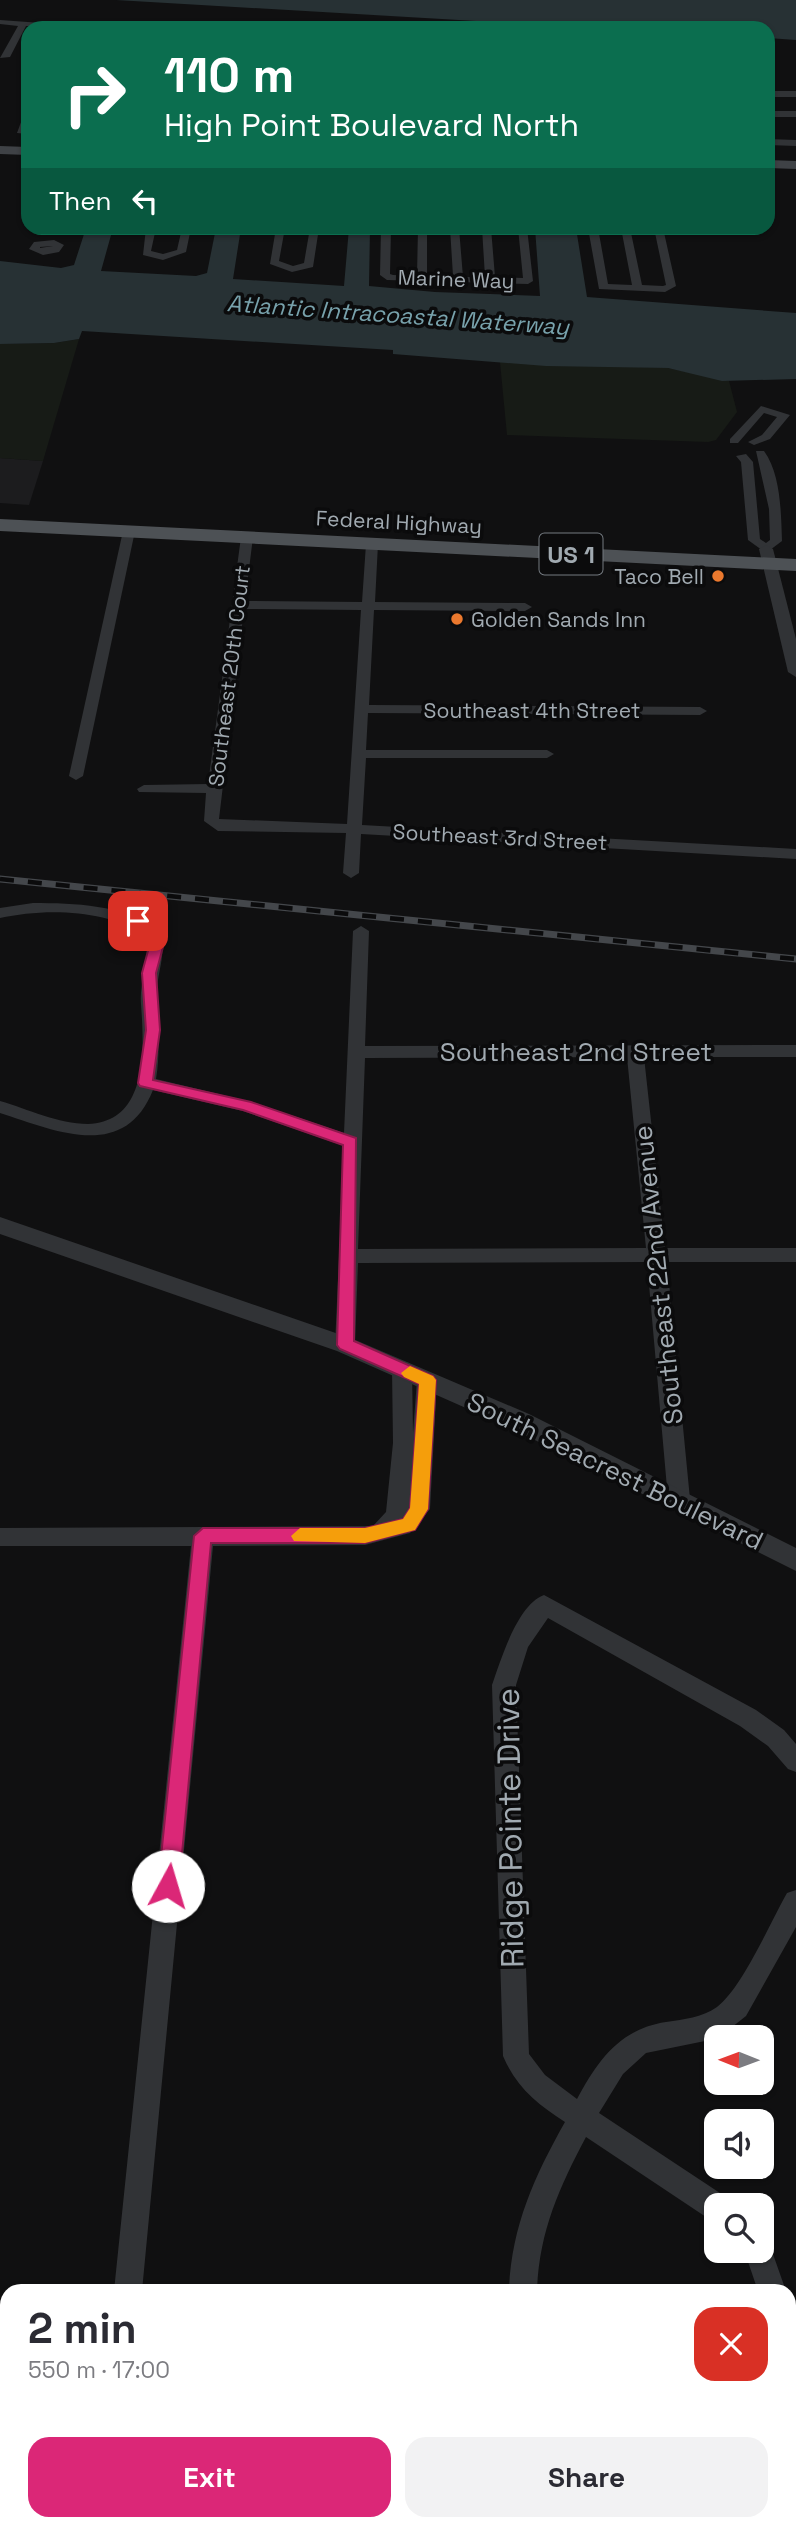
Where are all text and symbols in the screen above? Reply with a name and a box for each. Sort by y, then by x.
text: 110 m [164,44,294,106]
icon: right [49,49,140,140]
text: High Point Boulevard North [164,105,579,145]
icon: left [126,182,164,220]
text: Then [49,184,112,218]
street label: Marine Way [397,263,515,295]
water label: Atlantic Intracoastal Waterway [226,288,571,342]
street label: Federal Highway [315,504,483,540]
road number: US 1 [540,534,602,574]
place label: Taco Bell [614,563,704,590]
street label: Southeast 20th Court [202,564,256,788]
marker: Taco Bell [710,568,726,584]
place label: Golden Sands Inn [471,606,646,633]
marker: Golden Sands Inn [449,611,465,627]
street label: Southeast 4th Street [424,697,640,724]
street label: Southeast 3rd Street [392,818,608,856]
pin [108,891,168,951]
icon: arrive [119,902,157,940]
street label: Southeast 2nd Street [440,1035,712,1069]
street label: Southeast 22nd Avenue [625,1124,691,1426]
street label: South Seacrest Boulevard [461,1384,769,1558]
street label: Ridge Pointe Drive [488,1688,532,1968]
position arrow [131,1849,205,1923]
north arrow [704,2025,774,2095]
map controls [704,2025,774,2263]
button: sound [704,2109,774,2179]
button: search [704,2193,774,2263]
text: 2 min [28,2302,137,2355]
button: close [694,2307,768,2381]
text: 550 m · 17:00 [28,2355,170,2385]
button: Exit [28,2437,391,2517]
button: Share [405,2437,768,2517]

